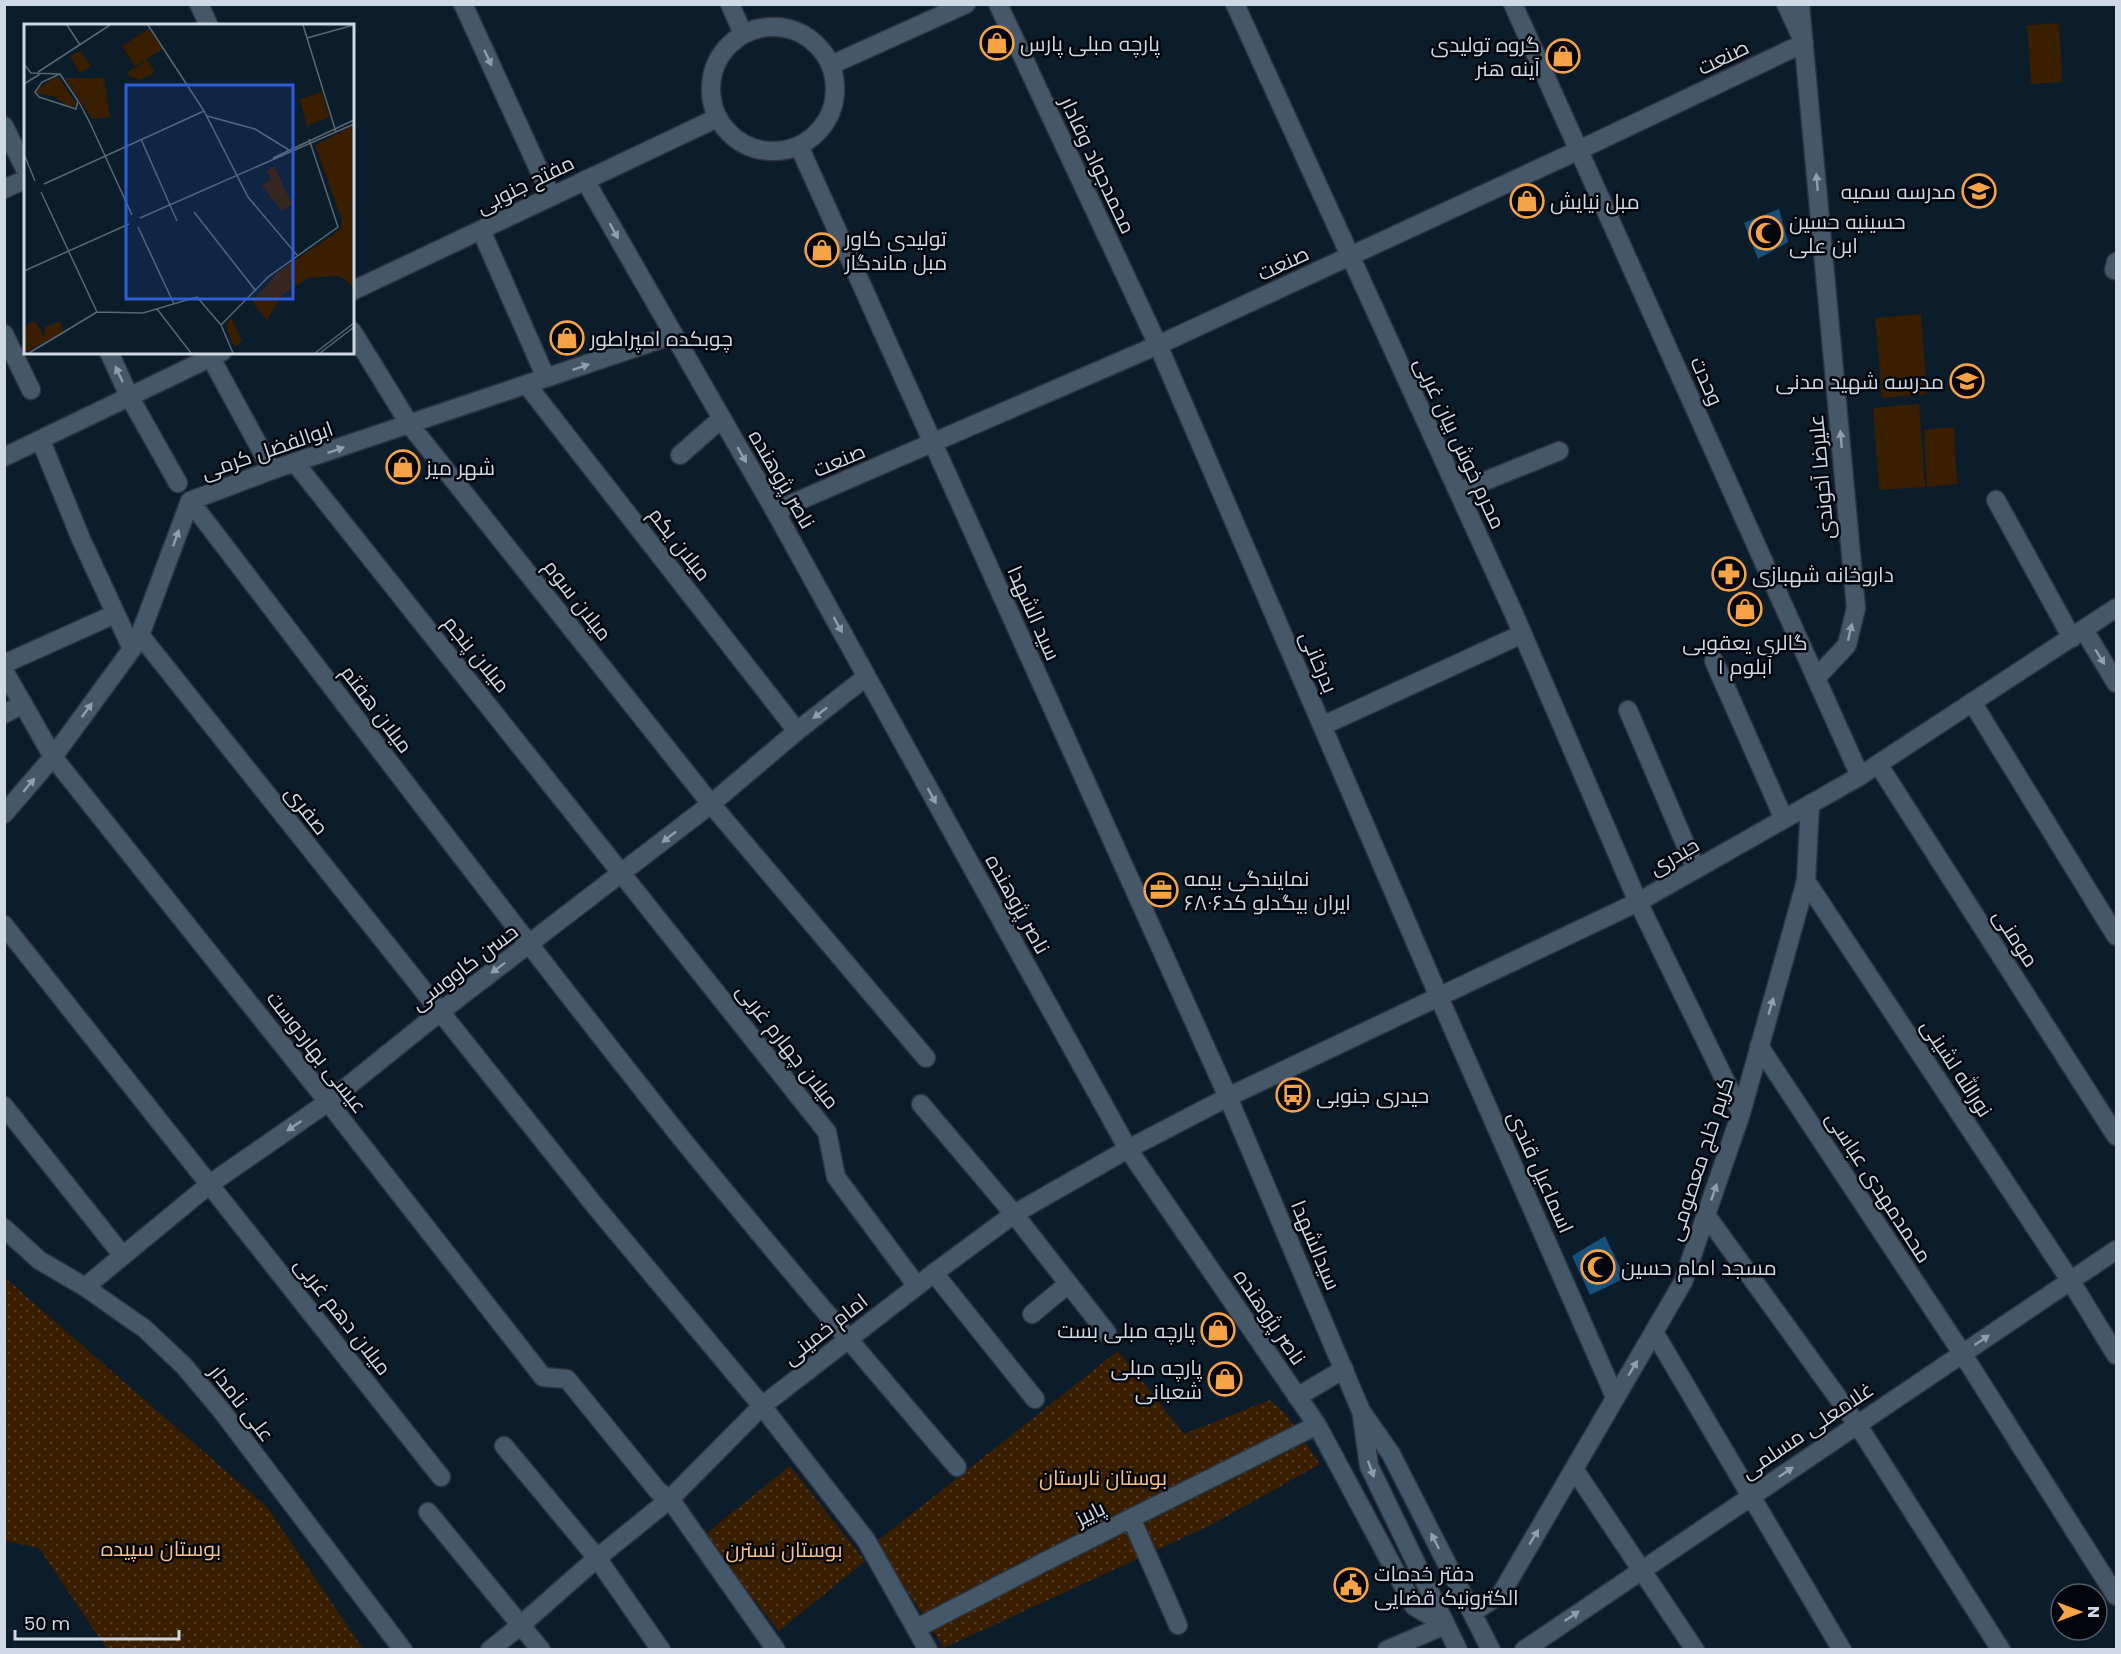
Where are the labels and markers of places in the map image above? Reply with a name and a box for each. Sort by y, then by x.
shop icon: پارچه مبلی پارس [979,25,1015,61]
place label: پارچه مبلی پارس [1020,29,1160,58]
place label: گروه تولیدی آینه هنر [1430,30,1540,83]
shop icon: گروه تولیدی آینه هنر [1545,38,1581,74]
school or university icon: مدرسه سمیه [1961,173,1997,209]
place label: مدرسه سمیه [1841,177,1956,206]
shop icon: مبل نیایش [1509,183,1545,219]
place label: مبل نیایش [1550,187,1640,216]
place label: حسینیه حسین ابن علی [1789,207,1906,260]
mosque icon: حسینیه حسین ابن علی [1748,215,1784,251]
place label: تولیدی کاور مبل ماندگار [844,224,947,277]
shop icon: تولیدی کاور مبل ماندگار [804,232,840,268]
shop icon: چوبکده امپراطور [549,320,585,356]
place label: چوبکده امپراطور [589,324,733,353]
school or university icon: مدرسه شهید مدنی [1949,363,1985,399]
place label: مدرسه شهید مدنی [1776,367,1944,396]
shop icon: شهر میز [385,449,421,485]
place label: شهر میز [425,453,495,482]
pharmacy icon: داروخانه شهبازی [1711,556,1747,592]
place label: داروخانه شهبازی [1752,560,1894,589]
shop icon: گالری یعقوبی آبلوم ۱ [1727,591,1763,627]
place label: گالری یعقوبی آبلوم ۱ [1682,628,1808,681]
place label: نمایندگی بیمه ایران بیگدلو کد۶۸۰۶ [1184,864,1351,917]
office icon: نمایندگی بیمه ایران بیگدلو کد۶۸۰۶ [1143,872,1179,908]
bus stop icon: حیدری جنوبی [1275,1077,1311,1113]
place label: حیدری جنوبی [1316,1081,1429,1110]
mosque icon: مسجد امام حسین [1580,1249,1616,1285]
place label: مسجد امام حسین [1621,1253,1777,1282]
shop icon: پارچه مبلی بست [1200,1312,1236,1348]
place label: پارچه مبلی بست [1057,1316,1195,1345]
place label: پارچه مبلی شعبانی [1111,1353,1202,1406]
shop icon: پارچه مبلی شعبانی [1207,1361,1243,1397]
place label: دفتر خدمات الکترونیک قضایی [1374,1559,1519,1612]
public building icon: دفتر خدمات الکترونیک قضایی [1333,1567,1369,1603]

